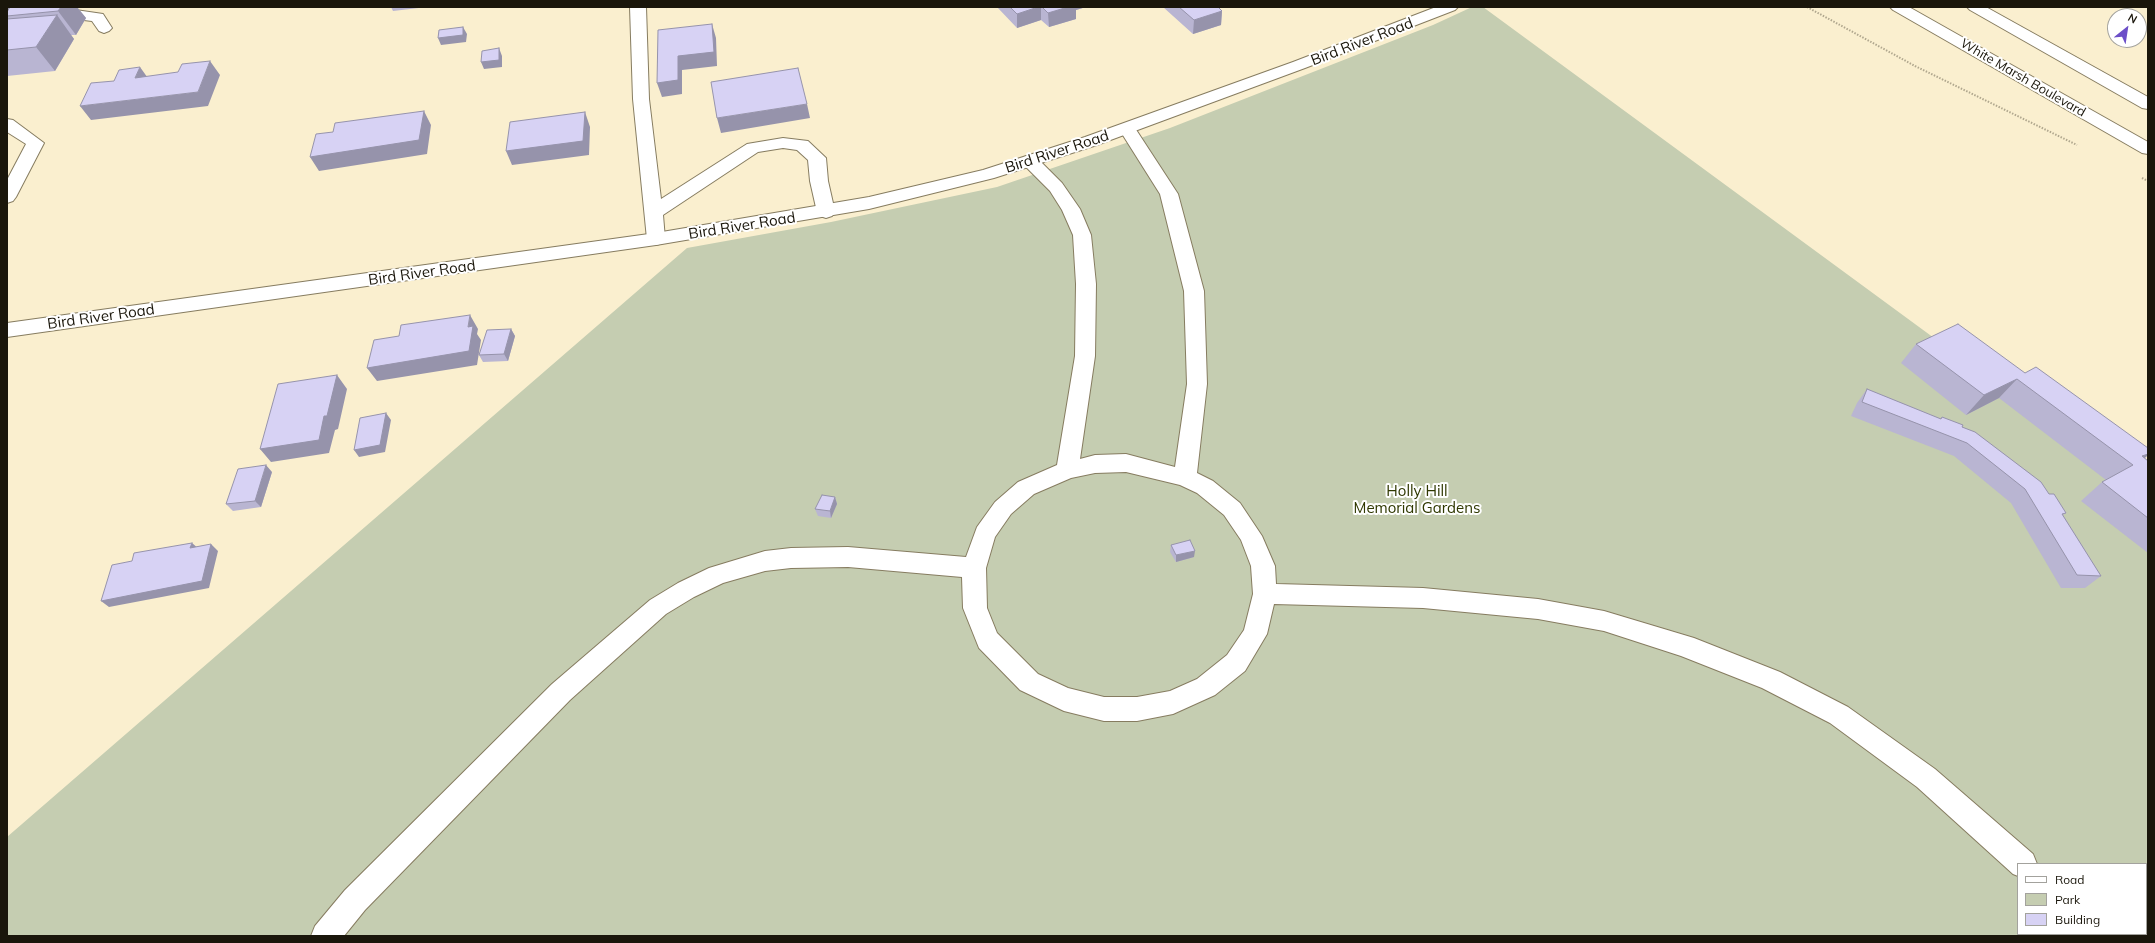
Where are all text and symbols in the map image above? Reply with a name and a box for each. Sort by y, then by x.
north arrow [2107,8,2147,48]
text: N [2125,10,2140,27]
street label: Bird River Road [1308,14,1416,70]
street label: White Marsh Boulevard [1958,36,2088,120]
street label: Bird River Road [1003,127,1111,177]
street label: Bird River Road [687,209,797,243]
street label: Bird River Road [367,257,477,289]
street label: Bird River Road [46,301,156,333]
park label: Holly Hill Memorial Gardens [1354,482,1480,517]
legend [2017,863,2147,935]
text: Road [2055,872,2084,887]
text: Park [2055,892,2080,907]
text: Building [2055,912,2100,927]

